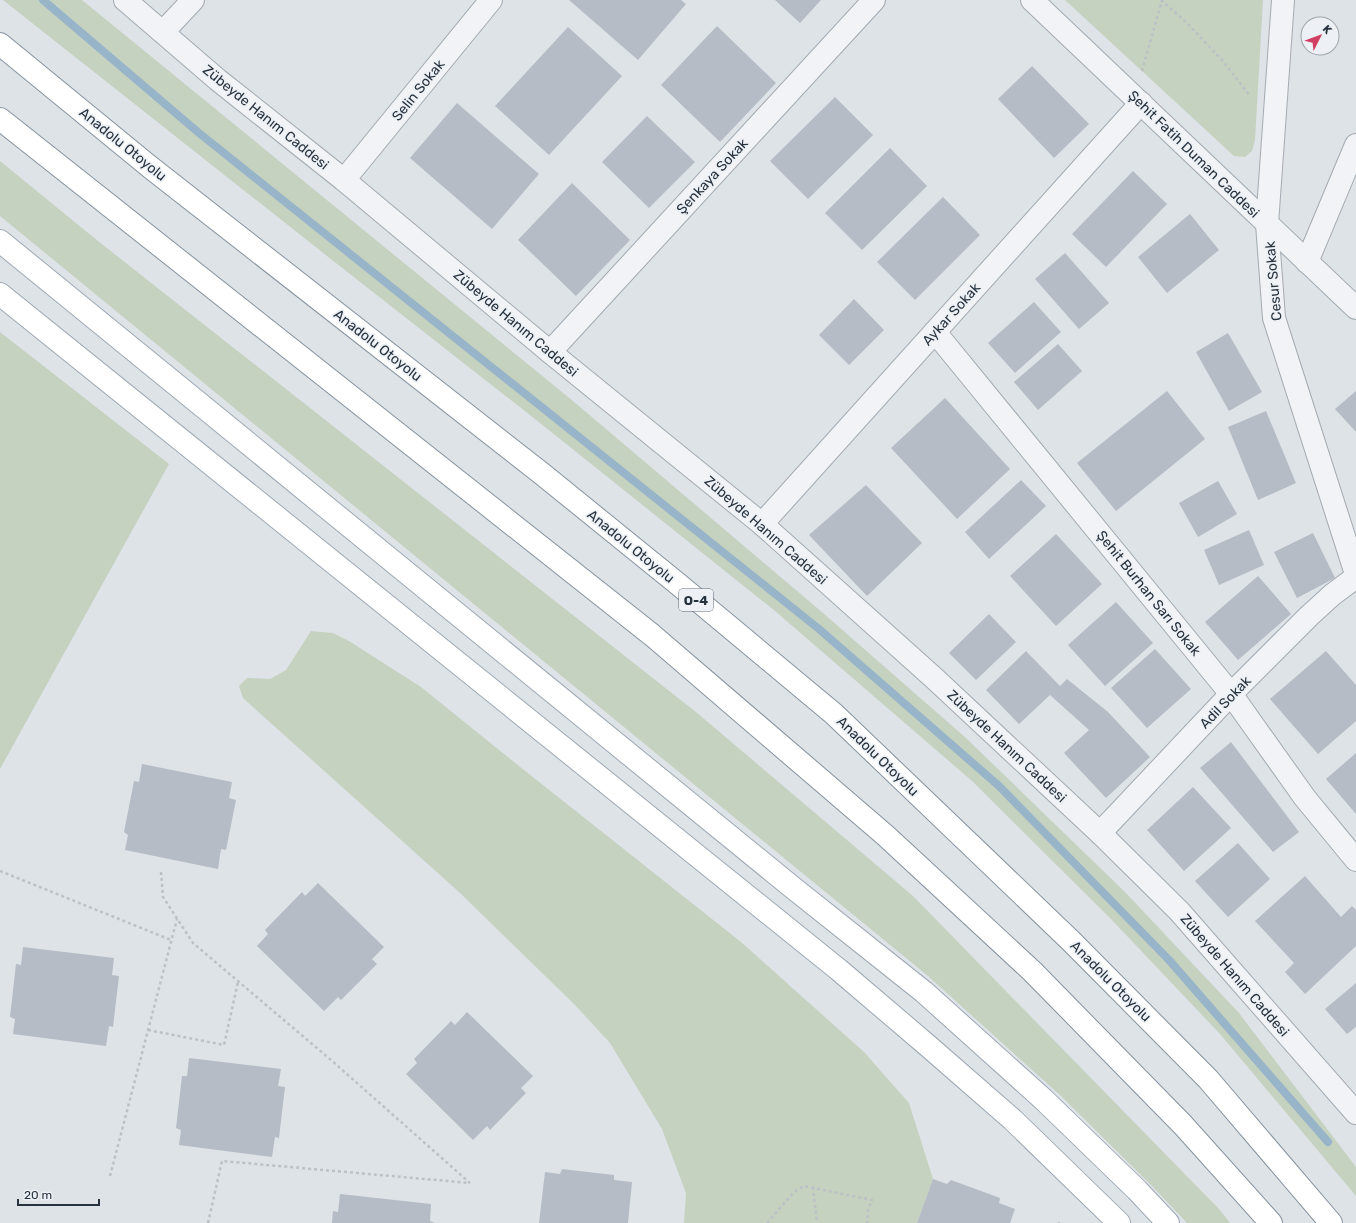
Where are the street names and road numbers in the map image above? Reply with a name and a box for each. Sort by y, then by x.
street label: Selin Sokak [388,56,449,124]
street label: Zübeyde Hanım Caddesi [199,61,332,173]
street label: Şehit Fatih Duman Caddesi [1124,87,1263,222]
street label: Anadolu Otoyolu [76,104,170,185]
street label: Şenkaya Sokak [673,134,752,218]
street label: Cesur Sokak [1261,240,1285,322]
street label: Zübeyde Hanım Caddesi [450,266,581,380]
street label: Aykar Sokak [919,279,985,349]
street label: Anadolu Otoyolu [330,306,425,385]
street label: Zübeyde Hanım Caddesi [701,472,831,588]
street label: Anadolu Otoyolu [584,506,678,587]
street label: Şehit Burhan Sarı Sokak [1093,527,1205,660]
road number: O-4 [679,589,713,611]
street label: Adil Sokak [1196,672,1255,732]
street label: Zübeyde Hanım Caddesi [943,687,1070,806]
street label: Anadolu Otoyolu [833,713,922,800]
street label: Zübeyde Hanım Caddesi [1177,910,1293,1040]
street label: Anadolu Otoyolu [1067,937,1155,1025]

